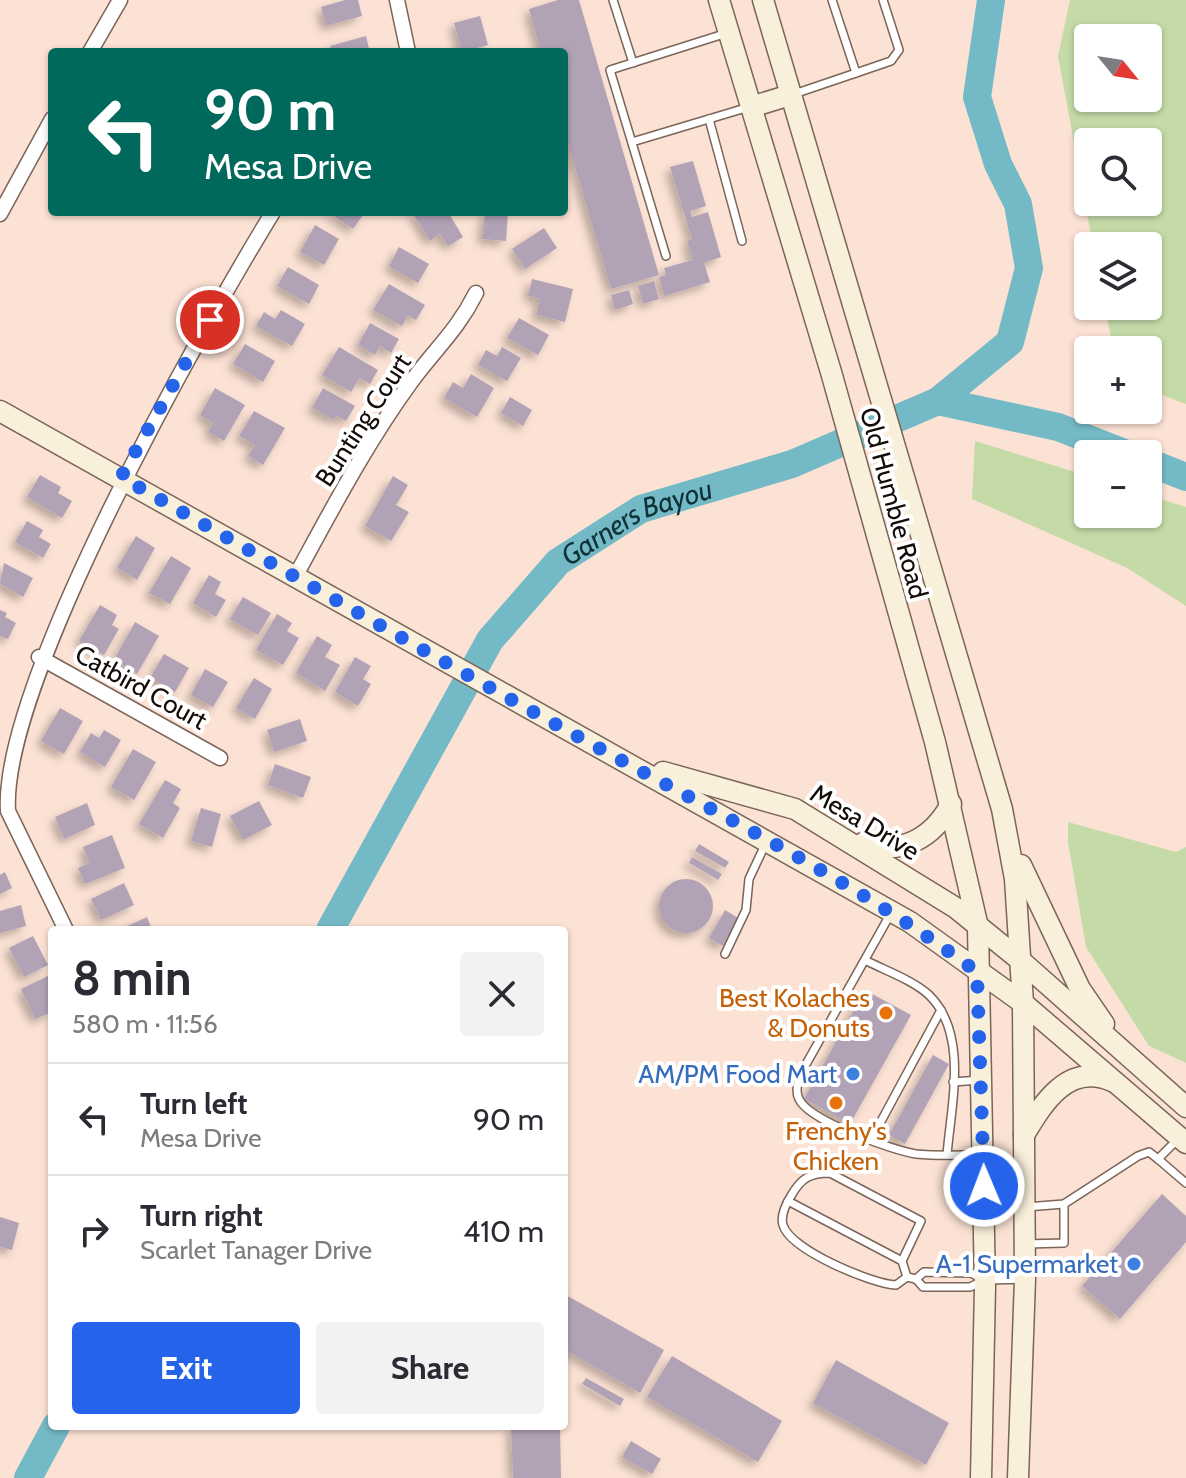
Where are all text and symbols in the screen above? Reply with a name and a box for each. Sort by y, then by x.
north arrow [1074,24,1162,112]
map controls [1074,24,1162,528]
text: 90 m [204,76,336,144]
icon: left [72,80,176,184]
button: search [1074,128,1162,216]
text: Mesa Drive [204,144,372,188]
button: layers [1074,232,1162,320]
pin [176,286,244,354]
icon: arrive [188,298,232,342]
button: + [1074,336,1162,424]
street label: Bunting Court [308,348,418,492]
street label: Old Humble Road [853,404,935,602]
button: − [1074,440,1162,528]
water label: Garners Bayou [554,472,716,573]
street label: Catbird Court [70,638,213,736]
street label: Mesa Drive [805,777,925,867]
text: 8 min [72,949,192,1007]
button: close [460,952,544,1036]
place label: Best Kolaches & Donuts [719,982,870,1044]
marker: Best Kolaches & Donuts [877,1004,895,1022]
text: 580 m · 11:56 [72,1008,218,1040]
place label: AM/PM Food Mart [638,1058,837,1090]
marker: AM/PM Food Mart [844,1065,862,1083]
text: Turn left [140,1085,248,1122]
marker: Frenchy's Chicken [827,1094,845,1112]
icon: left [72,1097,116,1141]
text: 90 m [473,1101,544,1138]
place label: Frenchy's Chicken [785,1115,887,1177]
text: Mesa Drive [140,1122,262,1154]
position arrow [942,1144,1026,1228]
text: Turn right [140,1197,263,1234]
icon: right [72,1209,116,1253]
text: 410 m [463,1213,544,1250]
text: Scarlet Tanager Drive [140,1234,372,1266]
place label: A-1 Supermarket [936,1248,1118,1280]
marker: A-1 Supermarket [1125,1255,1143,1273]
button: Exit [72,1322,300,1414]
button: Share [316,1322,544,1414]

